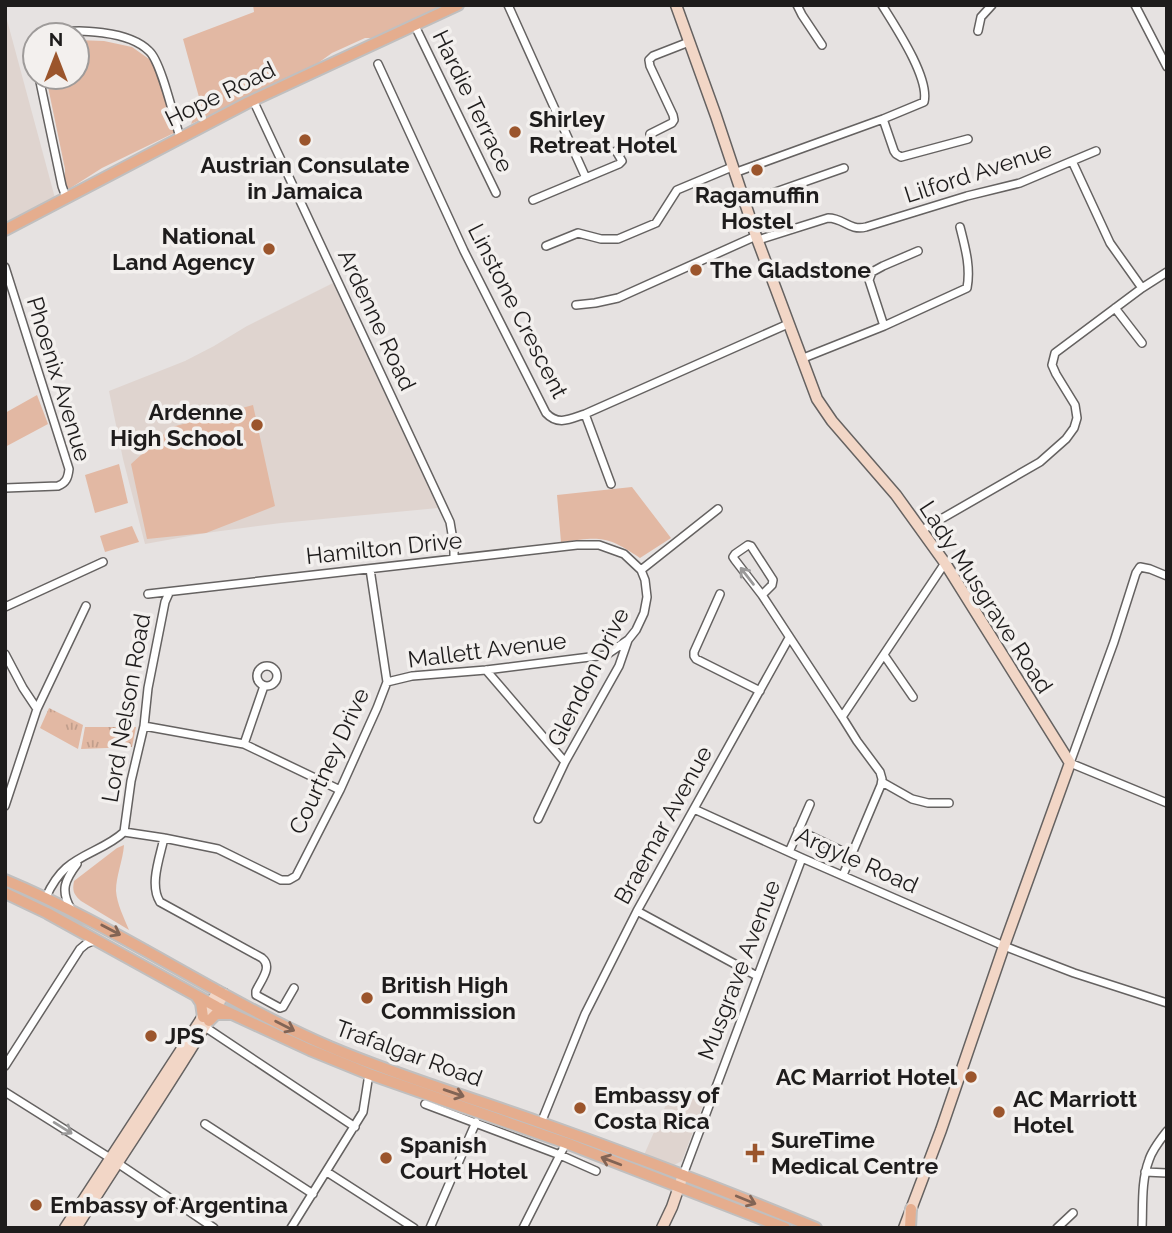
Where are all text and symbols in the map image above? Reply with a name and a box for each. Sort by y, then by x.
north arrow [21,21,91,91]
street label: Hardie Terrace [427,25,520,176]
text: N [49,28,63,50]
street label: Hope Road [160,55,279,132]
place label: Shirley Retreat Hotel [529,105,677,158]
marker: Shirley Retreat Hotel [507,124,523,140]
marker: Austrian Consulate in Jamaica [297,132,313,148]
street label: Lilford Avenue [901,135,1055,208]
place label: Austrian Consulate in Jamaica [201,151,410,204]
marker: Ragamuffin Hostel [749,162,765,178]
place label: Ragamuffin Hostel [695,181,819,234]
street label: Linstone Crescent [463,219,574,403]
place label: National Land Agency [112,222,256,275]
marker: National Land Agency [261,241,277,257]
street label: Ardenne Road [333,245,422,395]
place label: The Gladstone [710,256,871,283]
marker: The Gladstone [688,262,704,278]
street label: Phoenix Avenue [22,293,97,464]
place label: Ardenne High School [110,398,244,451]
marker: Ardenne High School [249,417,265,433]
street label: Lady Musgrave Road [914,496,1059,698]
street label: Hamilton Drive [304,526,464,569]
one-way arrow [739,567,754,586]
street label: Glendon Drive [541,603,634,751]
street label: Lord Nelson Road [96,611,155,804]
street label: Mallett Avenue [406,626,568,673]
street label: Courtney Drive [283,683,374,838]
street label: Braemar Avenue [608,741,717,908]
street label: Argyle Road [792,821,922,898]
street label: Musgrave Avenue [692,876,785,1064]
one-way arrow [100,924,121,938]
place label: British High Commission [381,971,516,1024]
marker: British High Commission [359,990,375,1006]
street label: Trafalgar Road [332,1013,486,1092]
one-way arrow [274,1019,295,1033]
place label: JPS [165,1022,205,1049]
marker: JPS [143,1028,159,1044]
place label: AC Marriot Hotel [776,1063,958,1090]
marker: AC Marriot Hotel [963,1069,979,1085]
place label: Embassy of Costa Rica [594,1081,721,1134]
place label: AC Marriott Hotel [1013,1085,1137,1138]
one-way arrow [442,1088,464,1100]
marker: Embassy of Costa Rica [572,1100,588,1116]
marker: AC Marriott Hotel [991,1104,1007,1120]
one-way arrow [53,1121,72,1136]
place label: SureTime Medical Centre [771,1126,938,1179]
place label: Spanish Court Hotel [400,1131,528,1184]
marker: SureTime Medical Centre [745,1143,765,1163]
marker: Spanish Court Hotel [378,1150,394,1166]
one-way arrow [600,1154,622,1166]
place label: Embassy of Argentina [50,1191,288,1218]
one-way arrow [735,1194,756,1207]
marker: Embassy of Argentina [28,1197,44,1213]

